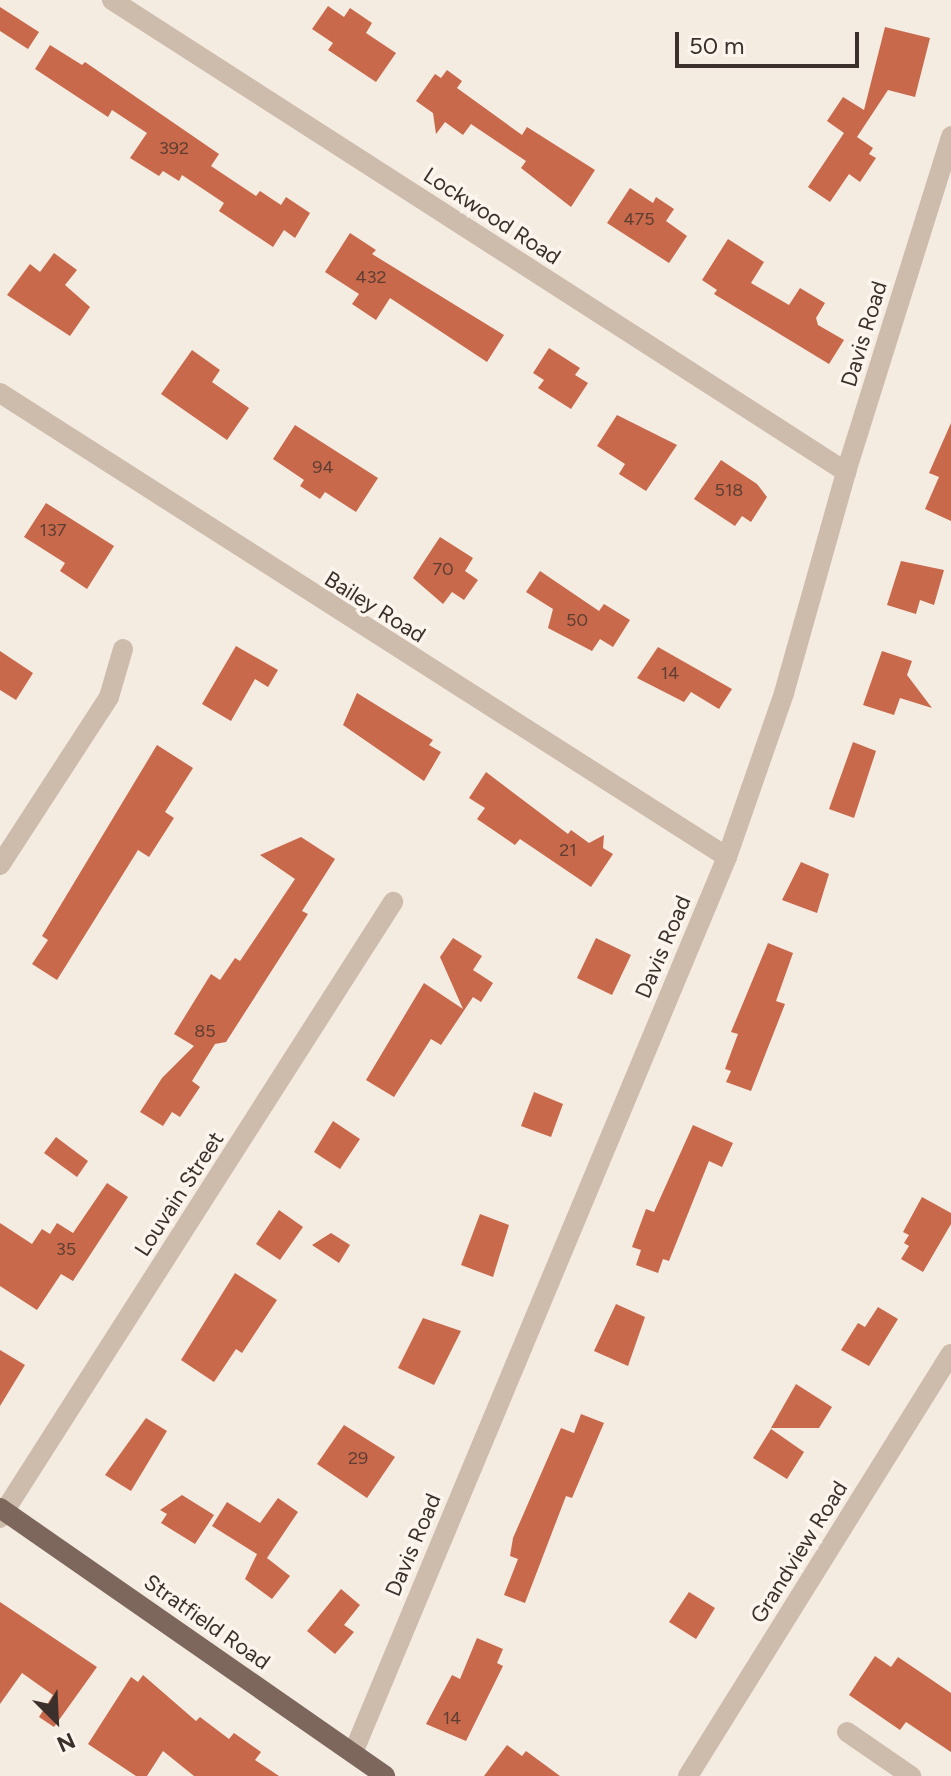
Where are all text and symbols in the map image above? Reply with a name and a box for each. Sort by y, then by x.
scale bar [679,16,863,66]
text: 50 m [689,31,745,60]
house number: 392 [159,137,189,159]
street label: Lockwood Road [418,162,566,270]
house number: 475 [623,208,655,230]
house number: 432 [355,266,387,288]
street label: Davis Road [835,278,893,390]
house number: 94 [312,456,334,478]
house number: 518 [715,479,743,501]
house number: 137 [40,519,66,541]
house number: 70 [432,558,454,580]
street label: Bailey Road [320,566,430,648]
house number: 50 [566,609,588,631]
house number: 14 [661,662,679,684]
house number: 21 [559,839,577,861]
street label: Davis Road [630,892,696,1002]
house number: 85 [194,1020,216,1042]
street label: Louvain Street [129,1127,229,1261]
house number: 35 [56,1238,76,1260]
house number: 29 [348,1447,368,1469]
street label: Grandview Road [745,1476,853,1628]
street label: Davis Road [380,1490,446,1600]
street label: Stratfield Road [139,1569,275,1675]
north arrow [16,1680,96,1760]
house number: 14 [443,1707,461,1729]
text: N [53,1727,79,1758]

